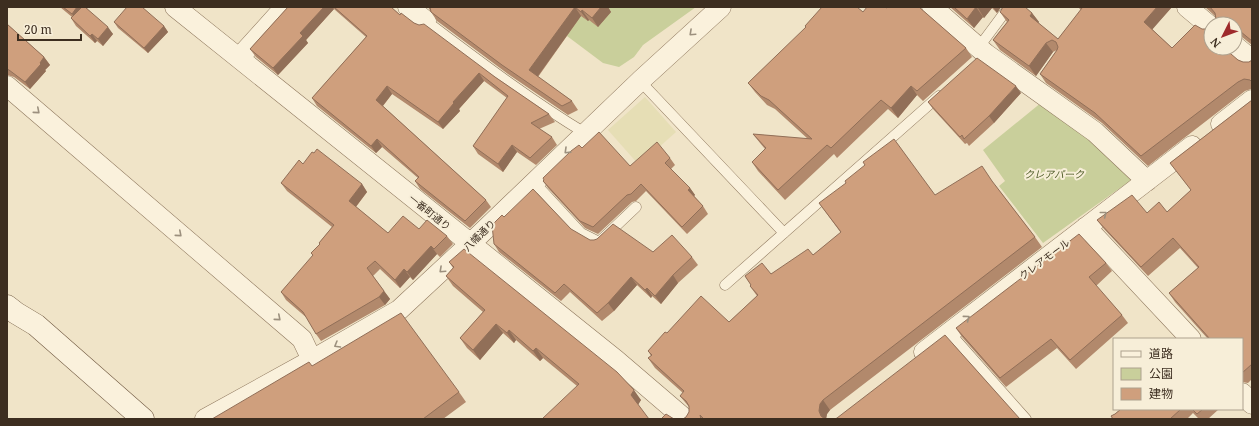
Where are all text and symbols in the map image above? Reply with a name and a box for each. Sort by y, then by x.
scale bar [18,16,81,42]
north arrow [1203,16,1243,56]
text: 20 m [24,21,52,38]
one-way arrow [689,29,697,36]
text: N [1207,35,1224,51]
one-way arrow [32,107,39,114]
one-way arrow [564,146,572,154]
park label: クレアパーク [1024,167,1085,181]
street label: 一番町通り [406,191,454,233]
one-way arrow [1099,212,1106,219]
street label: 八幡通り [460,216,498,254]
one-way arrow [175,229,182,236]
street label: クレアモール [1016,235,1072,283]
one-way arrow [439,265,447,272]
one-way arrow [273,314,281,321]
one-way arrow [963,316,970,323]
legend [1113,338,1243,410]
one-way arrow [334,341,341,348]
text: 道路 [1149,345,1173,362]
text: 公園 [1149,365,1173,382]
text: 建物 [1149,385,1173,402]

